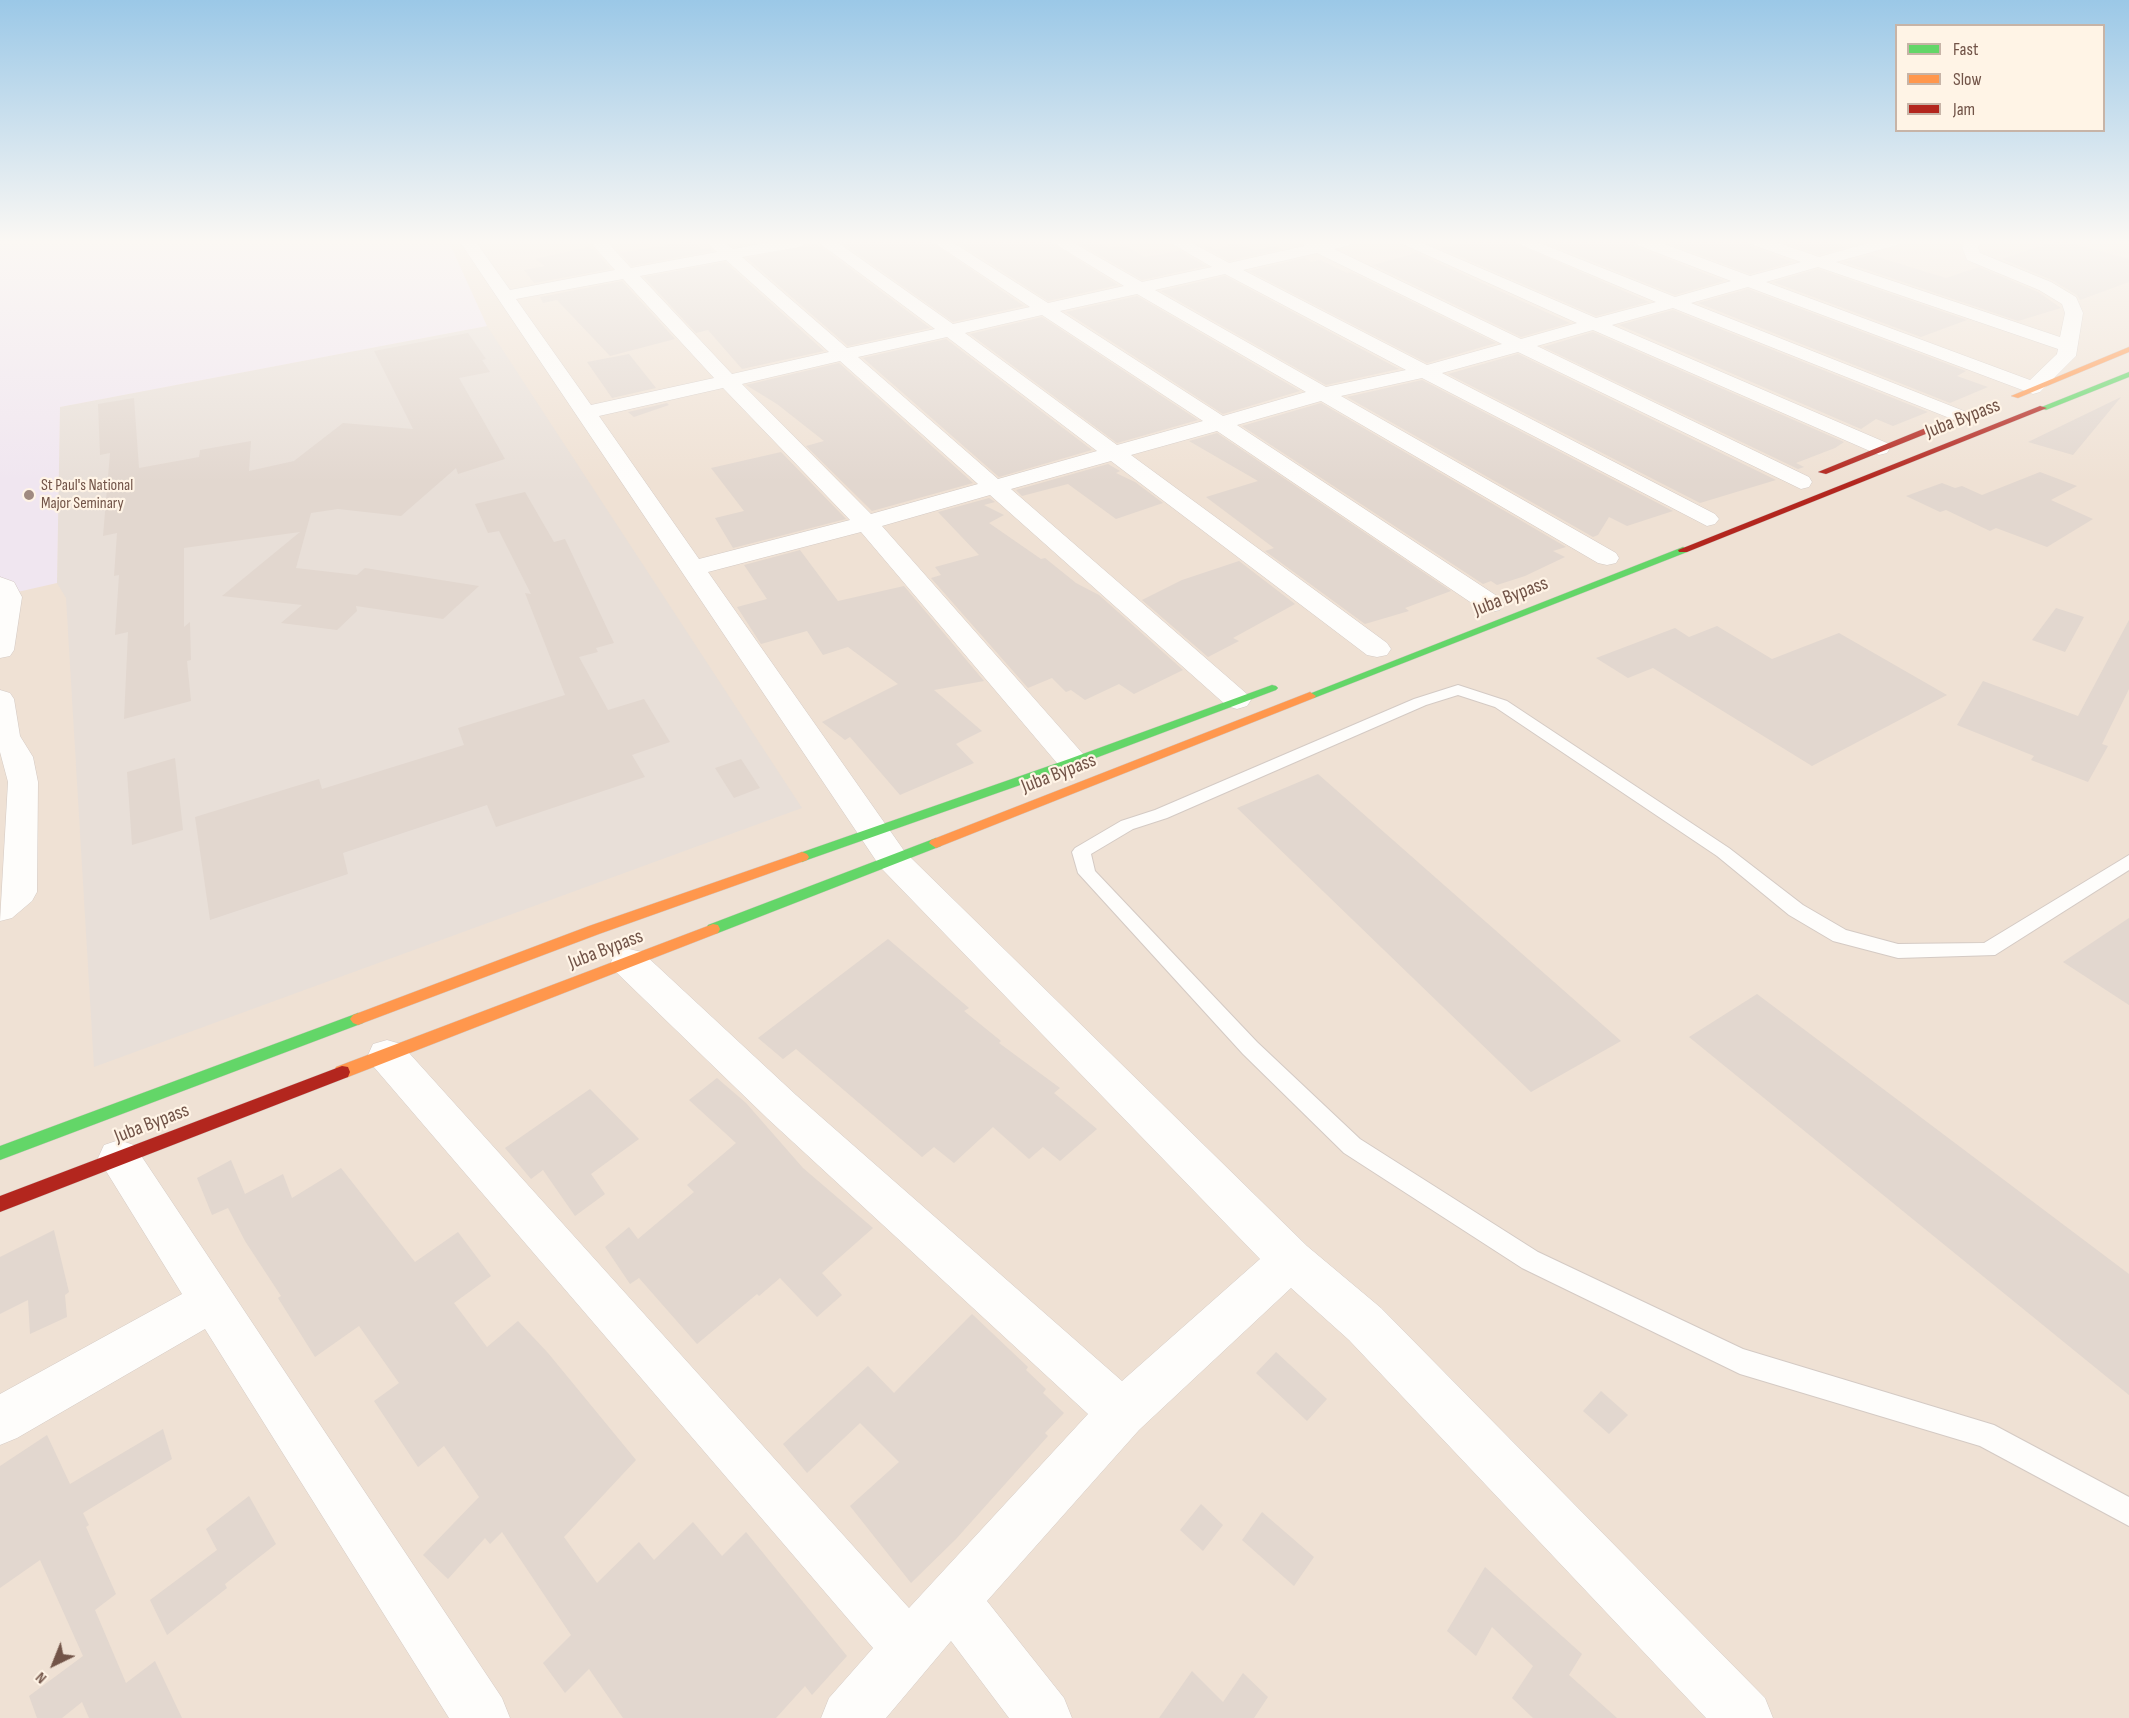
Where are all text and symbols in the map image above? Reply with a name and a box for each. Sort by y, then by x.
legend [1895,24,2105,132]
text: Fast [1953,39,1978,60]
text: Slow [1953,69,1982,90]
text: Jam [1953,99,1975,120]
street label: Juba Bypass [1922,394,2004,444]
place label: St Paul's National Major Seminary [41,476,133,514]
marker: St Paul's National Major Seminary [22,488,36,502]
street label: Juba Bypass [1470,572,1552,622]
street label: Juba Bypass [1018,749,1100,799]
street label: Juba Bypass [565,925,647,975]
street label: Juba Bypass [111,1099,193,1149]
north arrow [24,1634,84,1694]
text: N [32,1668,51,1687]

